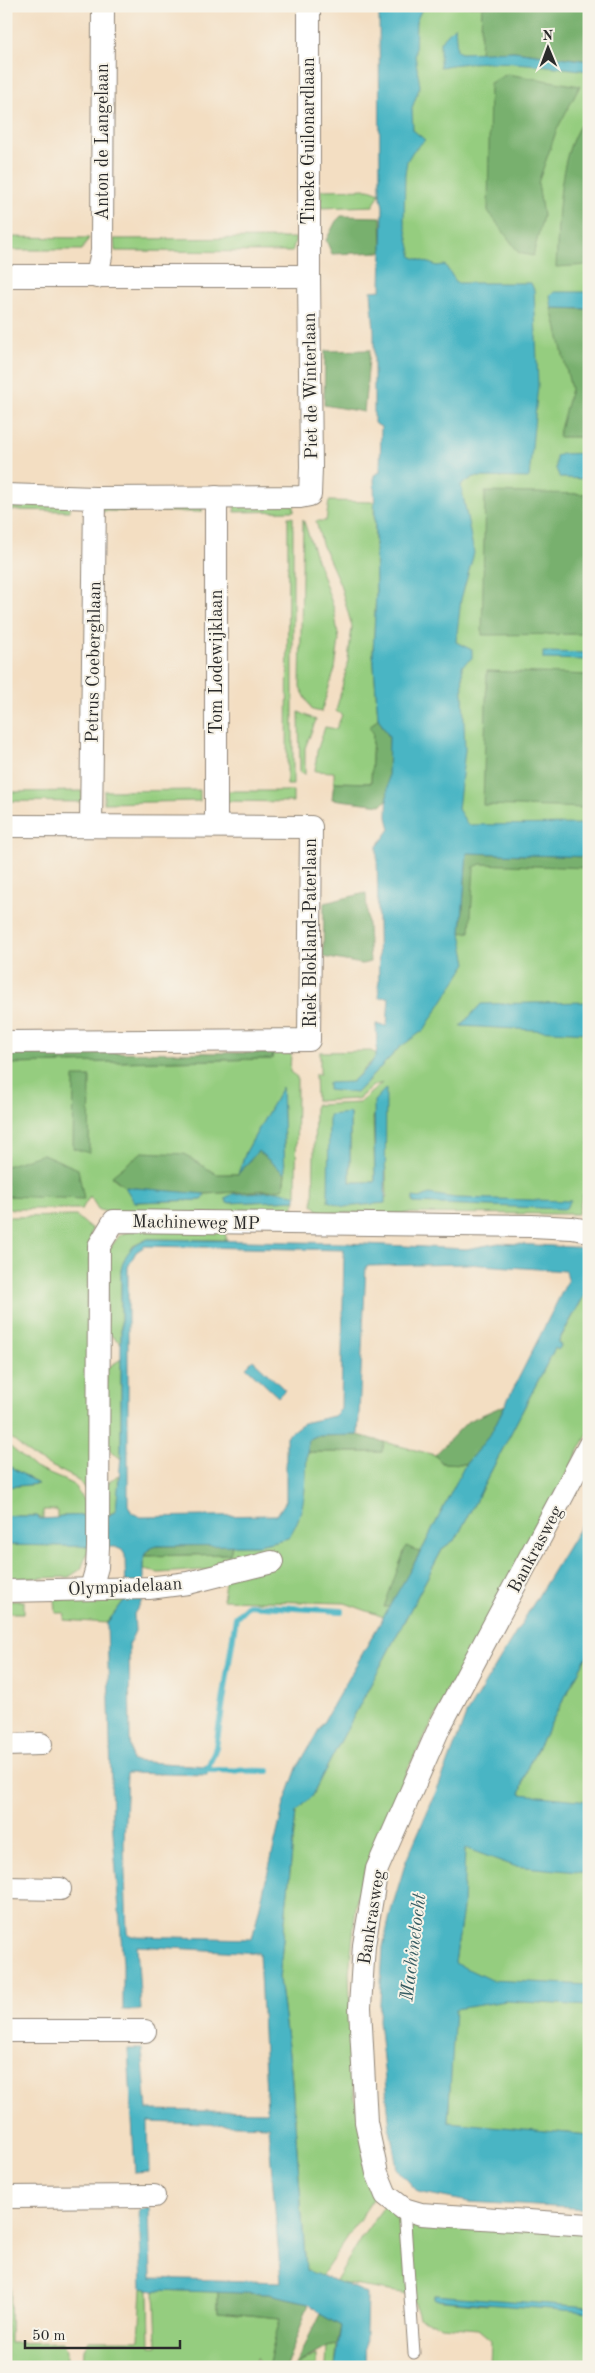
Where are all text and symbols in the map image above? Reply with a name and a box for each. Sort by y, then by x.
north arrow [522,22,572,72]
text: N [542,29,554,43]
street label: Tineke Guilonardlaan [300,57,318,225]
street label: Anton de Langelaan [94,63,112,221]
street label: Piet de Winterlaan [301,312,321,460]
street label: Petrus Coeberghlaan [84,581,104,743]
street label: Tom Lodewijklaan [208,589,226,734]
street label: Riek Blokland-Paterlaan [302,838,320,1028]
street label: Machineweg MP [132,1213,260,1233]
street label: Bankrasweg [505,1503,566,1596]
street label: Olympiadelaan [67,1575,183,1599]
street label: Bankrasweg [356,1868,388,1966]
water label: Machinetocht [398,1891,431,2003]
scale bar [25,2318,180,2350]
text: 50 m [32,2329,66,2344]

